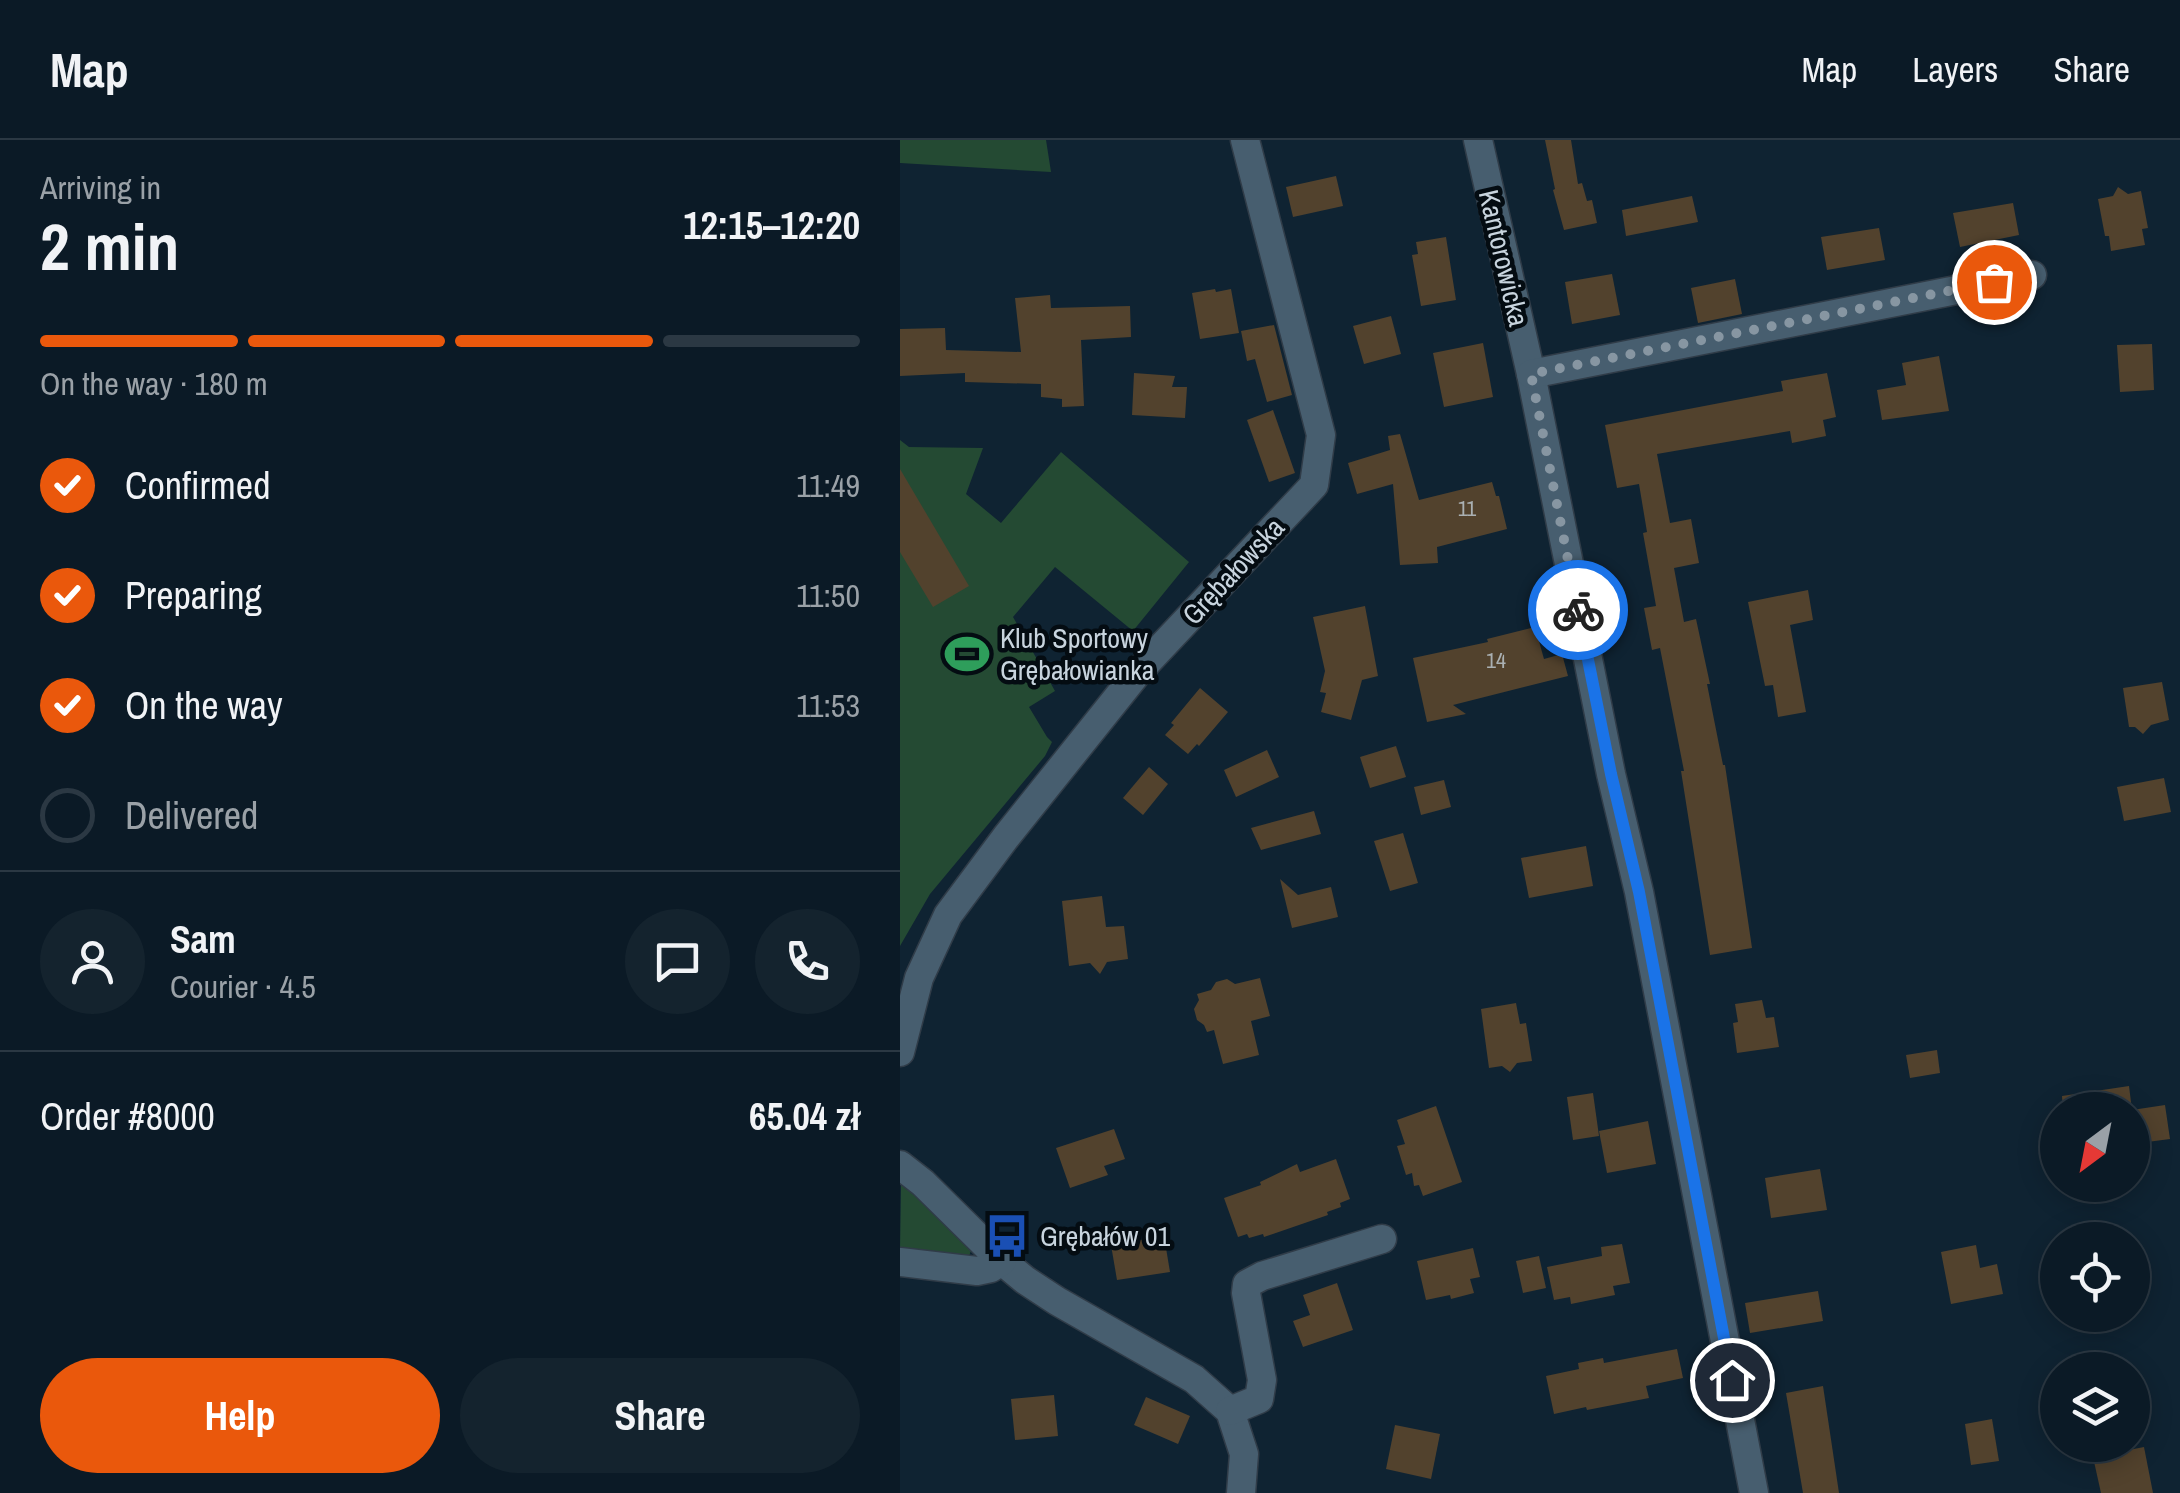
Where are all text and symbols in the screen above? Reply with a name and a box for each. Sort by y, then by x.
text: Map [50,37,129,102]
text: Map [1801,46,1857,93]
text: Layers [1912,46,1998,93]
text: Share [2053,46,2130,93]
text: Arriving in [40,166,161,209]
street label: Kantorowicka [1470,186,1538,330]
text: 12:15–12:20 [683,200,860,251]
text: 2 min [40,203,179,290]
pin [1952,240,2037,325]
icon: bag [1967,255,2022,310]
text: On the way · 180 m [40,362,268,405]
icon: check [40,458,95,513]
text: Confirmed [125,460,270,511]
text: 11:49 [796,464,860,507]
house number: 11 [1458,493,1476,523]
street label: Grębałowska [1173,509,1293,633]
courier [1528,560,1628,660]
icon: check [40,568,95,623]
text: Preparing [125,570,262,621]
text: 11:50 [796,574,860,617]
icon: bike [1551,583,1606,638]
place label: Klub Sportowy Grębałowianka [1000,619,1155,689]
sports icon: Klub Sportowy Grębałowianka [943,630,991,678]
house number: 14 [1486,645,1506,675]
icon: check [40,678,95,733]
text: On the way [125,680,283,731]
text: 11:53 [796,684,860,727]
text: Delivered [125,790,258,841]
button: person [40,909,145,1014]
button: chat [625,909,730,1014]
button: phone [755,909,860,1014]
text: Sam [170,914,236,965]
text: Courier · 4.5 [170,965,316,1008]
text: Order #8000 [40,1091,215,1142]
text: 65.04 zł [749,1091,860,1142]
north arrow [2040,1092,2150,1202]
map controls [2040,1092,2150,1462]
bus stop icon: Grębałów 01 [983,1212,1031,1260]
place label: Grębałów 01 [1040,1217,1170,1255]
button: locate [2040,1222,2150,1332]
pin [1690,1338,1775,1423]
button: layers [2040,1352,2150,1462]
icon: home [1705,1353,1760,1408]
button: Help [40,1358,440,1473]
button: Share [460,1358,860,1473]

